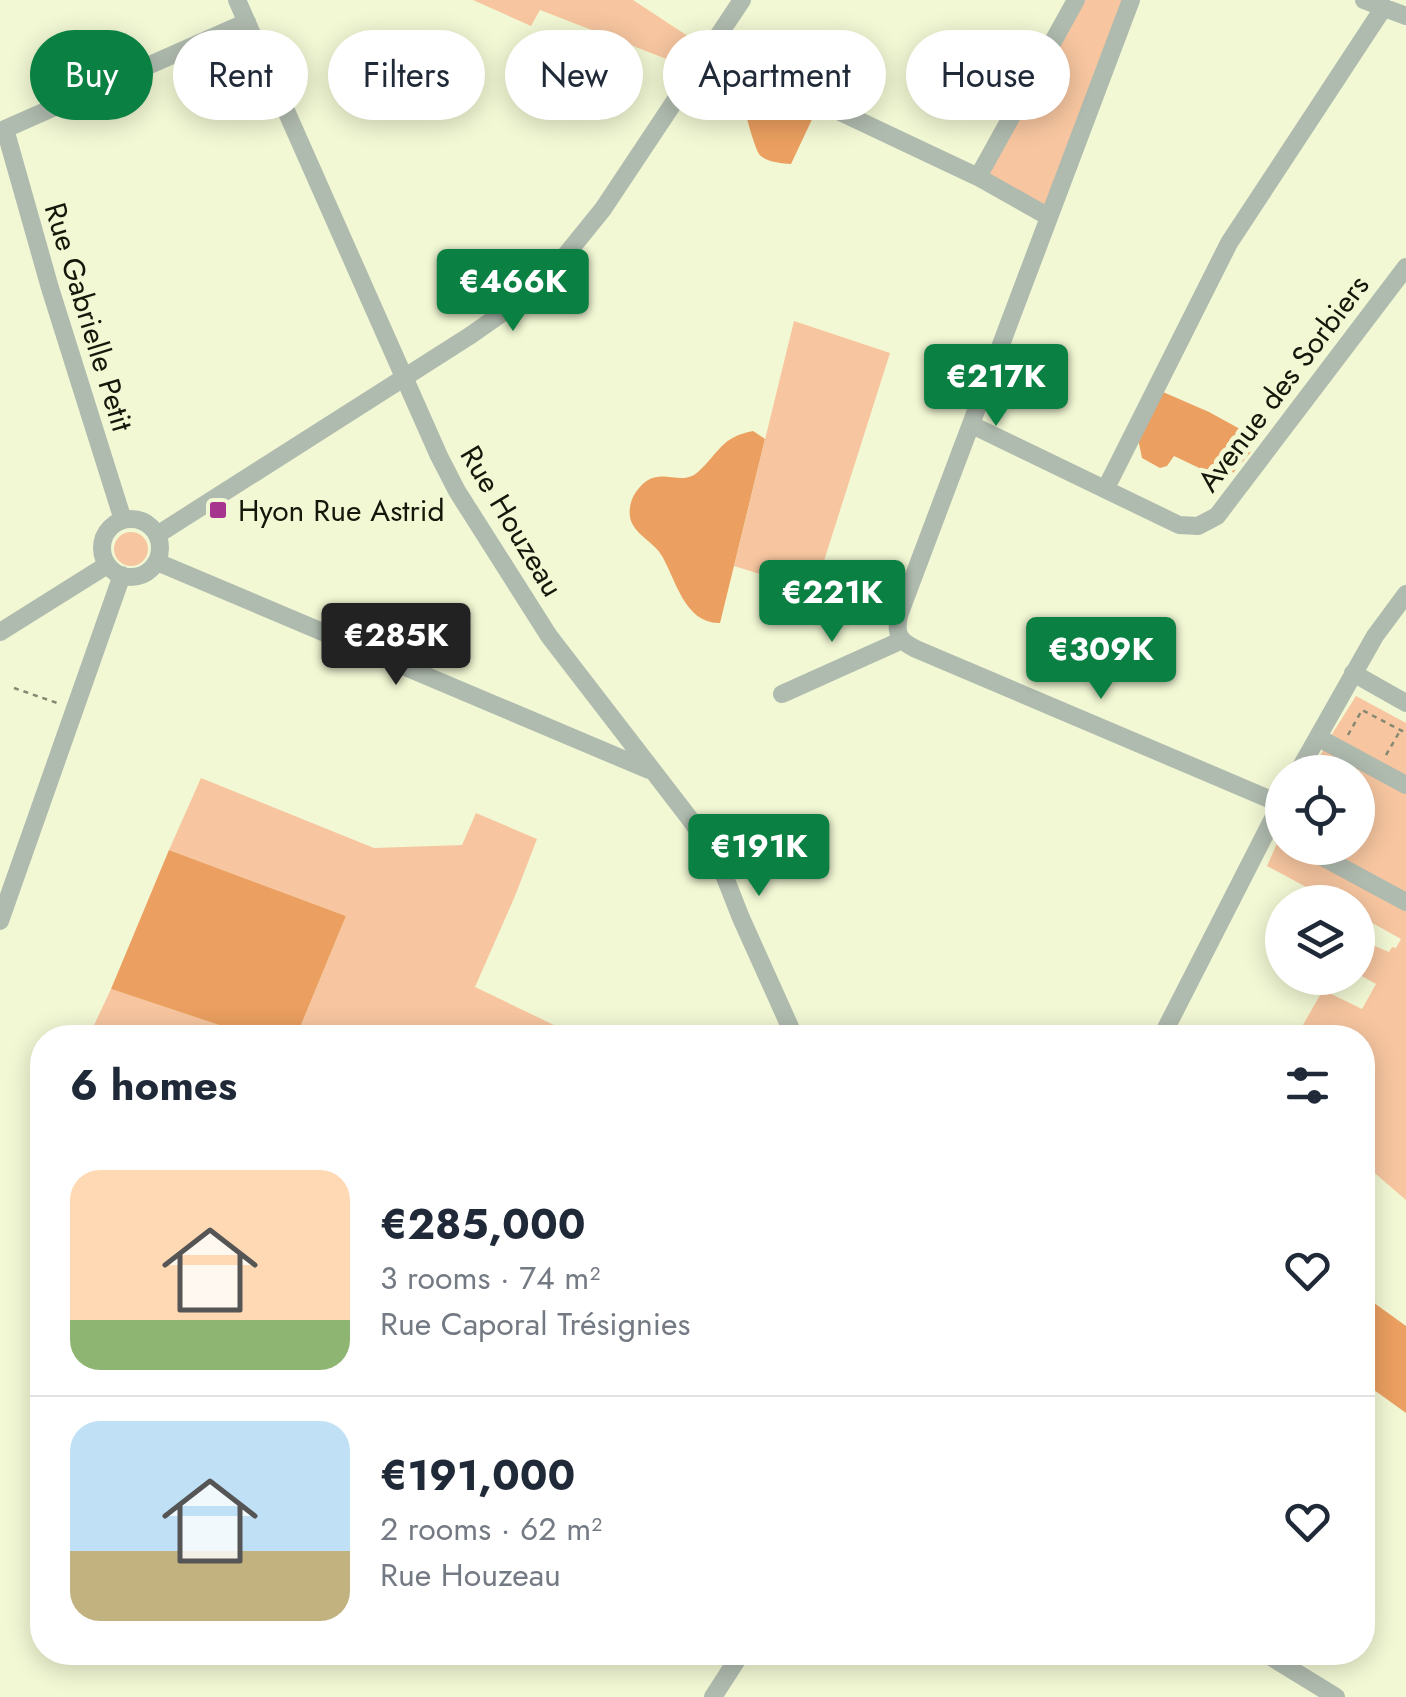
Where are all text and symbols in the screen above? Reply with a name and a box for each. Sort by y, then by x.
chip: Buy [30,30,153,120]
chip: Rent [173,30,308,120]
chip: Filters [328,30,485,120]
chip: New [505,30,643,120]
chip: Apartment [663,30,886,120]
chip: House [906,30,1070,120]
street label: Rue Gabrielle Petit [34,198,144,437]
pin: €466K [443,249,583,334]
text: €466K [459,258,567,304]
street label: Avenue des Sorbiers [1187,265,1379,501]
pin: €217K [926,344,1066,429]
text: €217K [946,353,1046,399]
street label: Rue Houzeau [450,437,574,605]
place label: Hyon Rue Astrid [238,489,445,532]
marker: Hyon Rue Astrid [207,499,229,521]
pin: €221K [762,560,902,645]
text: €221K [781,569,883,615]
pin: €285K [326,603,466,688]
text: €285K [343,612,449,658]
pin: €309K [1031,617,1171,702]
text: €309K [1048,626,1154,672]
map controls [1265,755,1375,995]
button: locate [1265,755,1375,865]
pin: €191K [689,814,829,899]
text: €191K [710,823,808,869]
button: layers [1265,885,1375,995]
text: 6 homes [70,1055,237,1116]
icon: filters [1280,1058,1335,1113]
text: €285,000 [380,1194,586,1255]
icon: home [150,1210,270,1330]
icon: heart [1280,1243,1335,1298]
text: 3 rooms · 74 m² [380,1255,600,1301]
text: Rue Caporal Trésignies [380,1301,690,1347]
text: €191,000 [380,1445,575,1506]
icon: home [150,1461,270,1581]
icon: heart [1280,1494,1335,1549]
text: 2 rooms · 62 m² [380,1506,602,1552]
text: Rue Houzeau [380,1552,561,1598]

